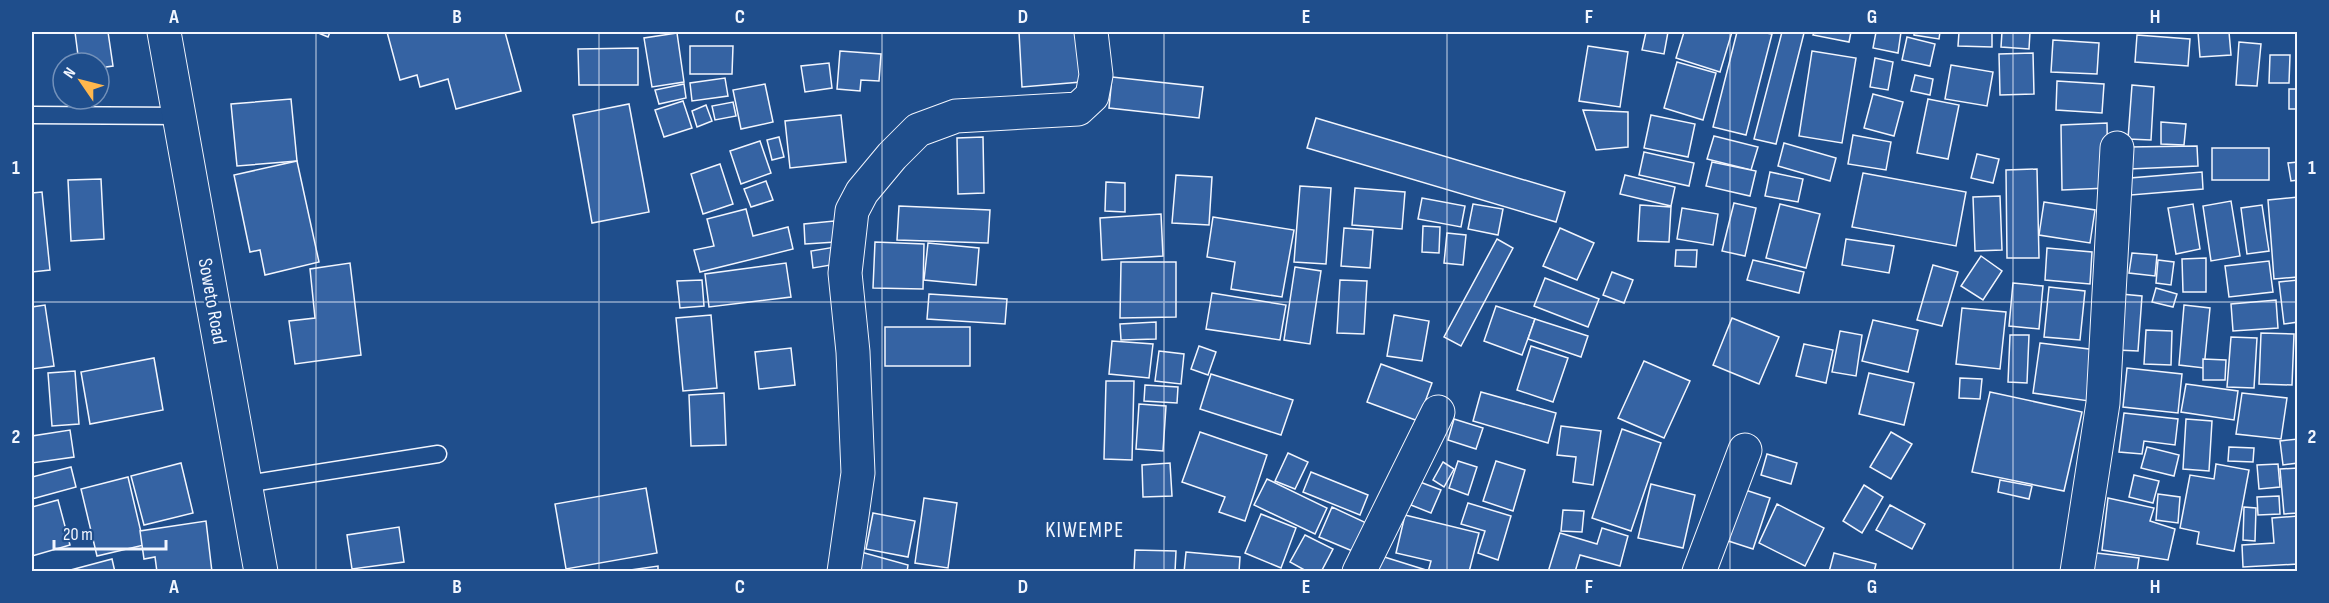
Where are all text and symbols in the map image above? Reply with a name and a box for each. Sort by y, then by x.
text: A [168,5,179,29]
text: B [452,5,462,29]
text: C [735,5,745,29]
text: D [1018,5,1028,29]
text: E [1302,5,1310,29]
text: F [1585,5,1593,29]
text: G [1867,5,1877,29]
text: H [2150,5,2160,29]
north arrow [51,51,111,111]
text: N [60,64,80,82]
text: 1 [12,156,20,180]
text: 1 [2308,156,2316,180]
street label: Soweto Road [193,256,231,346]
text: 2 [12,425,20,449]
text: 2 [2308,425,2316,449]
scale bar [54,513,166,551]
district label: KIWEMPE [1045,517,1125,544]
text: 20 m [63,524,93,545]
text: A [168,575,179,599]
text: B [452,575,462,599]
text: C [735,575,745,599]
text: D [1018,575,1028,599]
text: E [1302,575,1310,599]
text: F [1585,575,1593,599]
text: G [1867,575,1877,599]
text: H [2150,575,2160,599]

